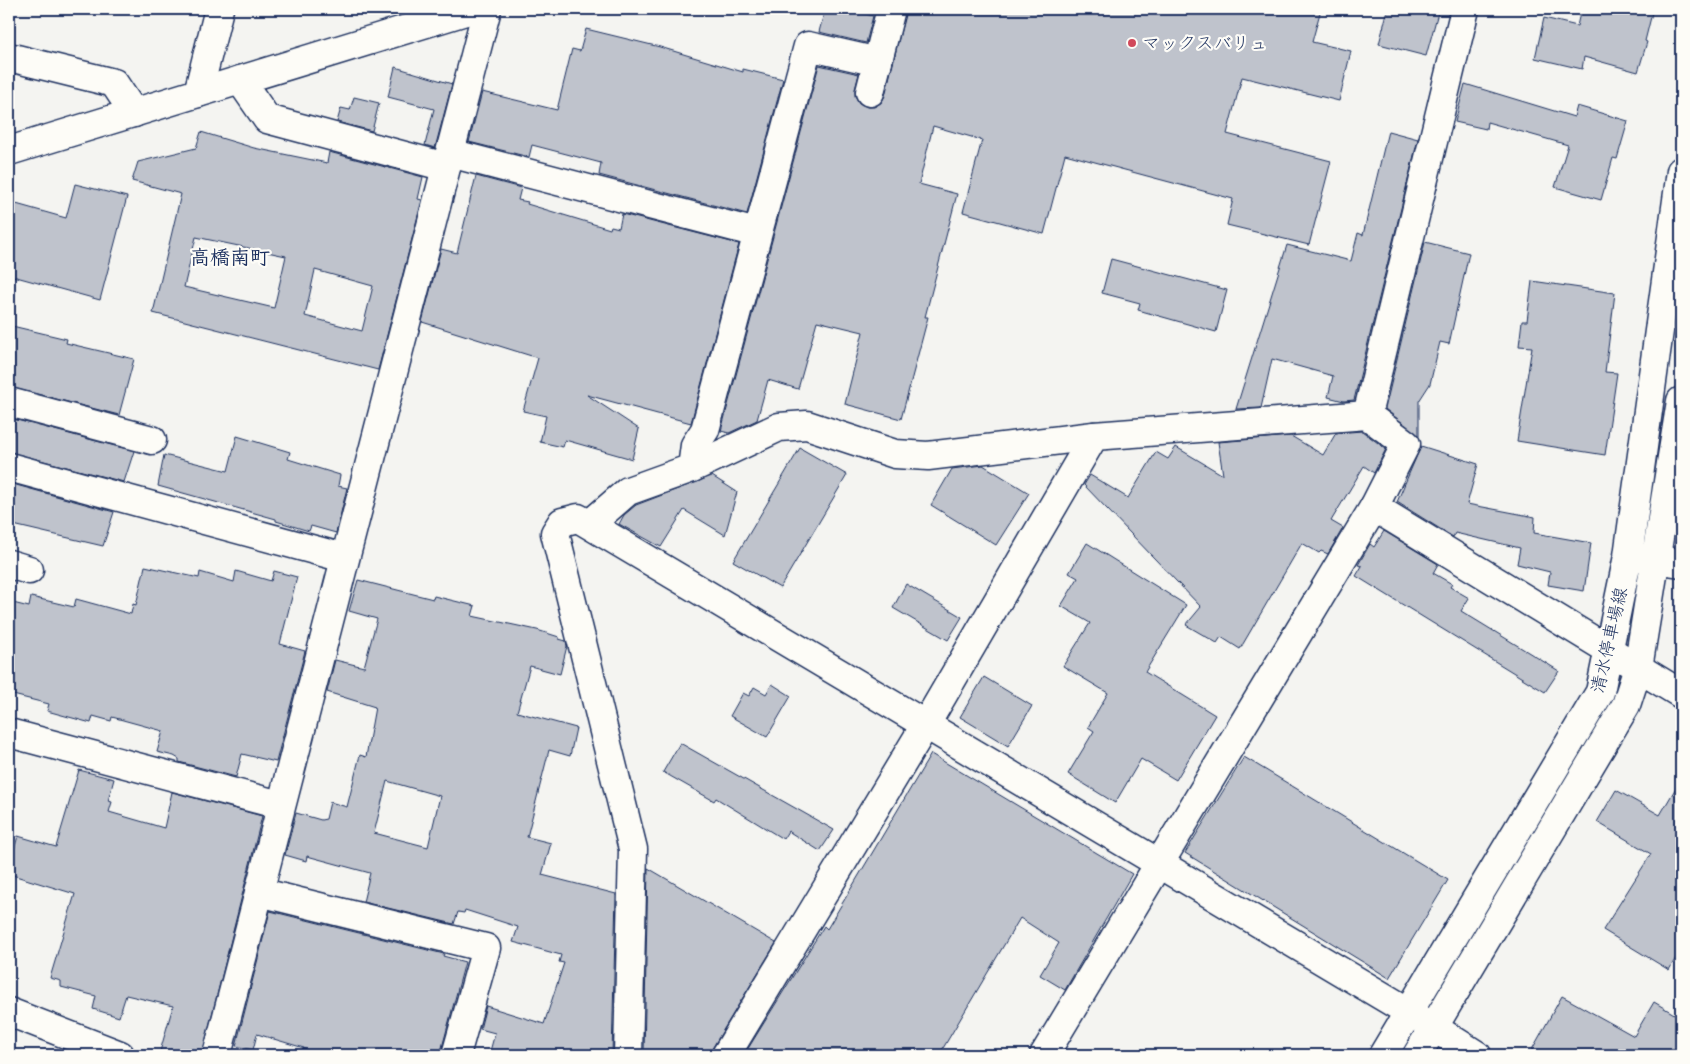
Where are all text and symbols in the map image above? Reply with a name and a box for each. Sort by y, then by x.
place label: マックスバリュ [1142,31,1268,55]
marker: マックスバリュ [1126,37,1138,49]
district label: 高橋南町 [190,244,270,270]
street label: 清水停車場線 [1585,585,1633,695]

